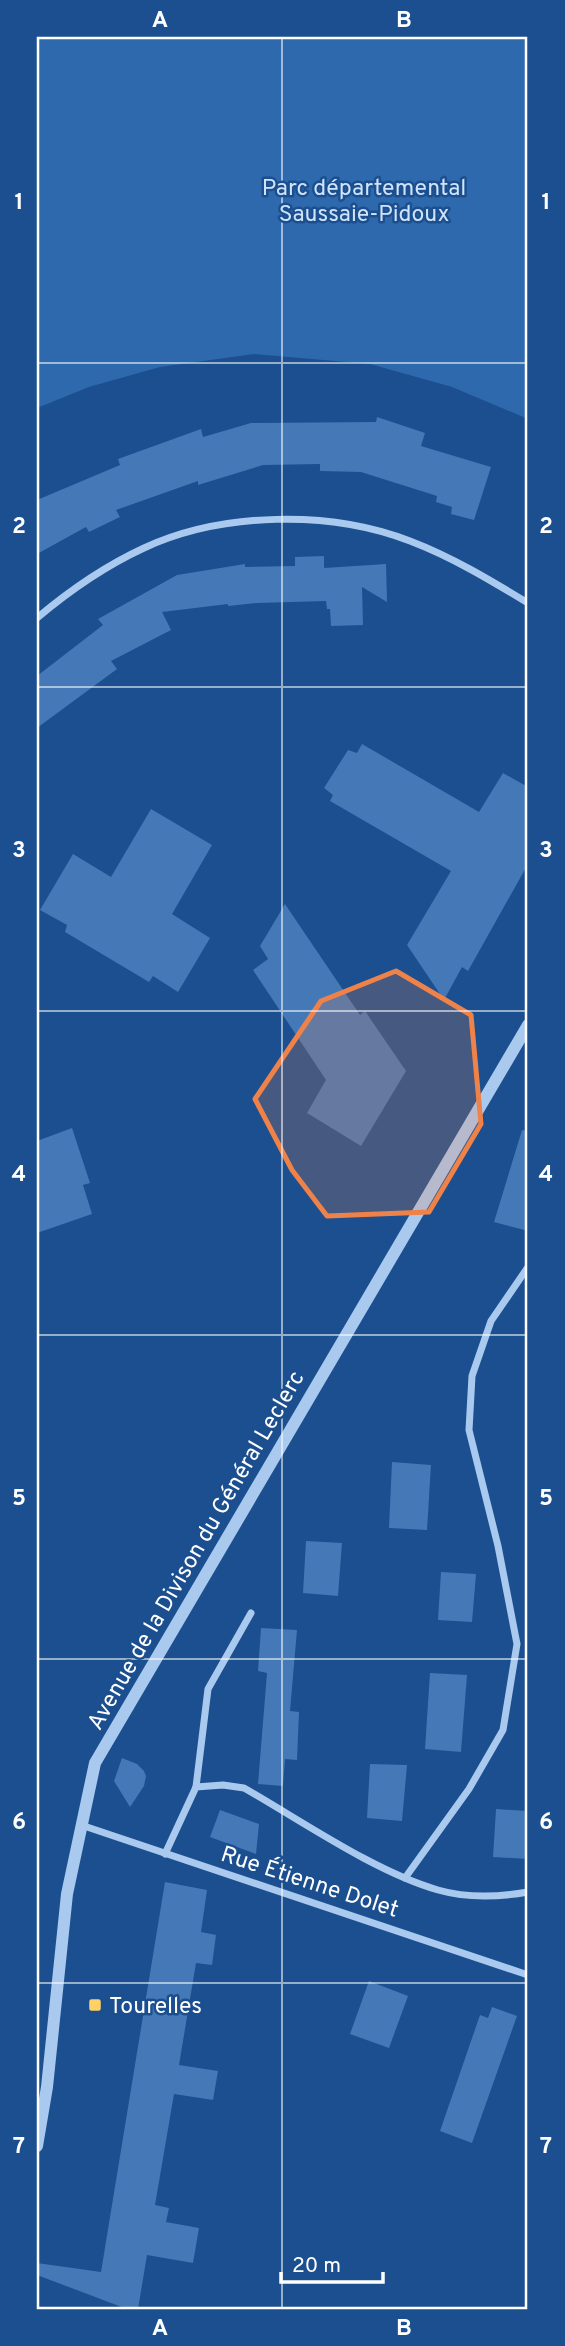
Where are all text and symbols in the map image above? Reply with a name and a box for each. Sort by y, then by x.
text: A [152,7,168,36]
text: B [396,7,412,36]
park label: Parc départemental Saussaie-Pidoux [262,175,466,230]
text: 1 [14,189,24,218]
text: 1 [541,189,551,218]
text: 2 [12,513,26,542]
text: 2 [539,513,553,542]
text: 3 [12,837,26,866]
text: 3 [539,837,553,866]
text: 4 [12,1161,26,1190]
text: 4 [539,1161,553,1190]
street label: Avenue de la Divison du Général Leclerc [82,1366,312,1736]
text: 5 [12,1485,26,1514]
text: 5 [539,1485,553,1514]
text: 6 [12,1809,26,1838]
text: 6 [539,1809,553,1838]
street label: Rue Étienne Dolet [217,1840,402,1926]
place label: Tourelles [109,1993,202,2022]
marker: Tourelles [87,1997,103,2013]
text: 7 [13,2133,25,2162]
text: 7 [540,2133,552,2162]
scale bar [281,2241,383,2285]
text: 20 m [292,2253,341,2280]
text: A [152,2315,168,2344]
text: B [396,2315,412,2344]

